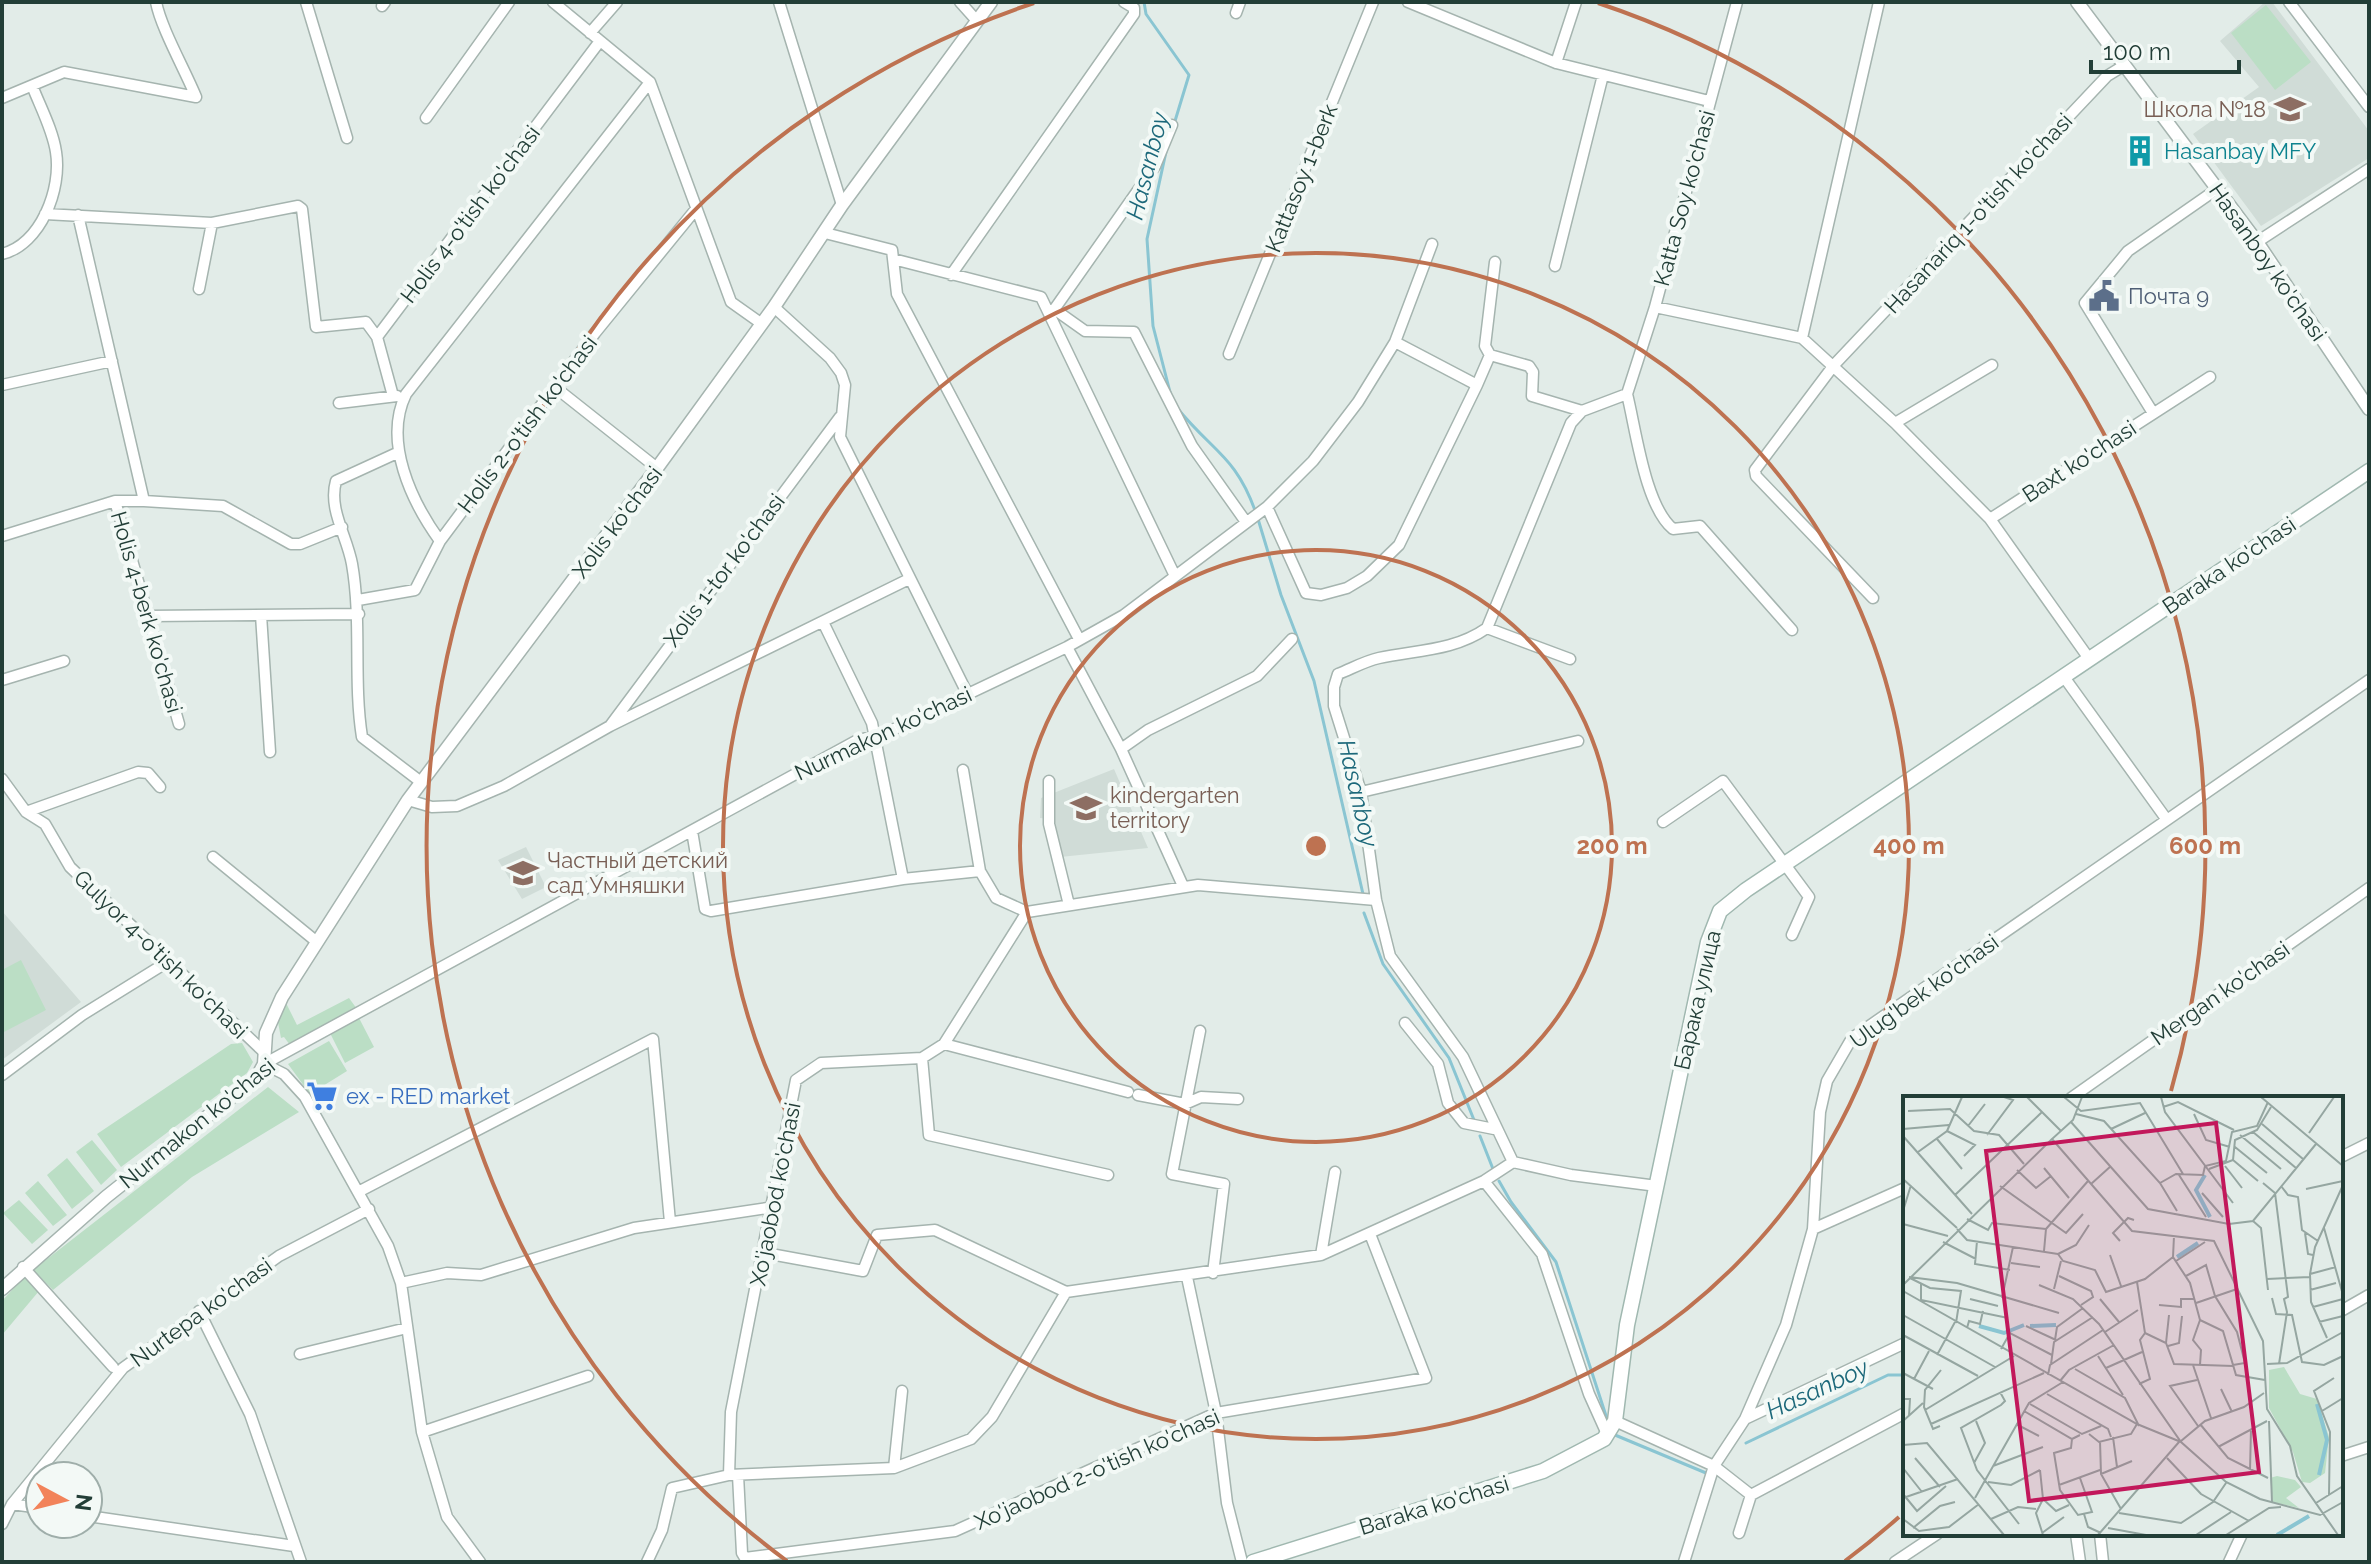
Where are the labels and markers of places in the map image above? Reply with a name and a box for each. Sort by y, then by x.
school or university icon: Школа №18 [2273,92,2307,126]
place label: Школа №18 [2144,96,2266,122]
building icon: Hasanbay MFY [2123,134,2157,168]
place label: Hasanbay MFY [2164,138,2316,164]
public building icon: Почта 9 [2087,279,2121,313]
place label: Почта 9 [2128,283,2209,309]
place label: kindergarten territory [1110,782,1240,833]
school or university icon: kindergarten territory [1069,791,1103,825]
centre of rings [1302,832,1330,860]
place label: Частный детский сад Умняшки [547,847,728,898]
school or university icon: Частный детский сад Умняшки [506,856,540,890]
supermarket icon: ex - RED market [305,1079,339,1113]
place label: ex - RED market [346,1083,511,1109]

